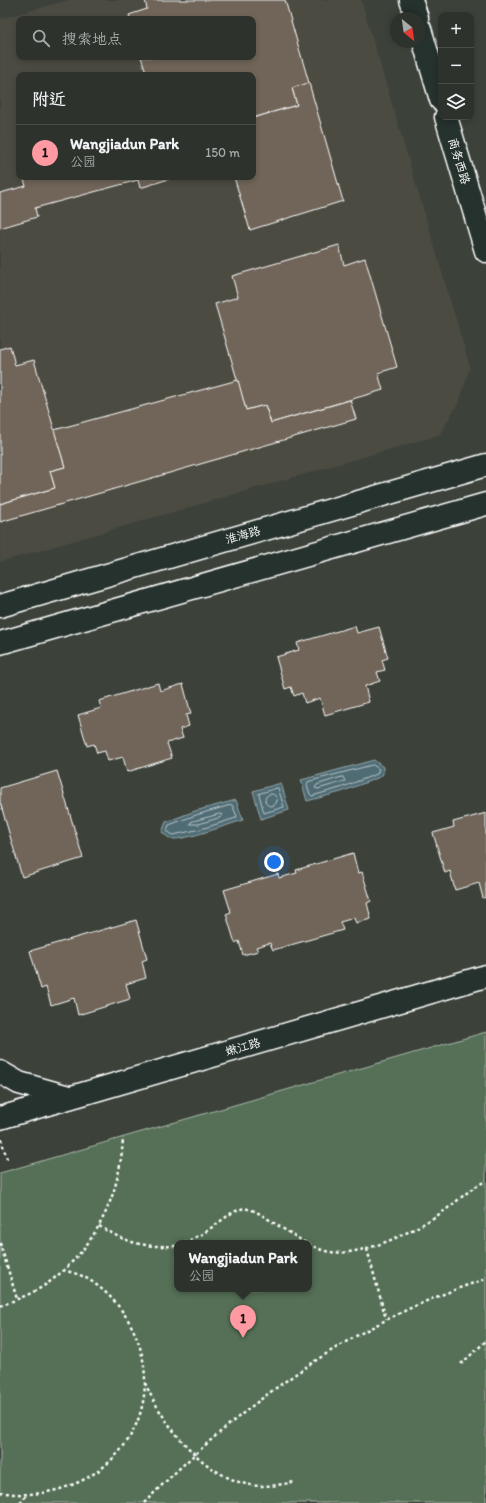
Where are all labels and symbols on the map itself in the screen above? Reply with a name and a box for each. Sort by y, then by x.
north arrow [390,12,426,48]
street label: 商务西路 [445,136,473,186]
street label: 淮海路 [224,523,262,547]
your location [264,852,284,872]
street label: 嫩江路 [224,1035,262,1059]
pin: 1 [230,1305,256,1338]

